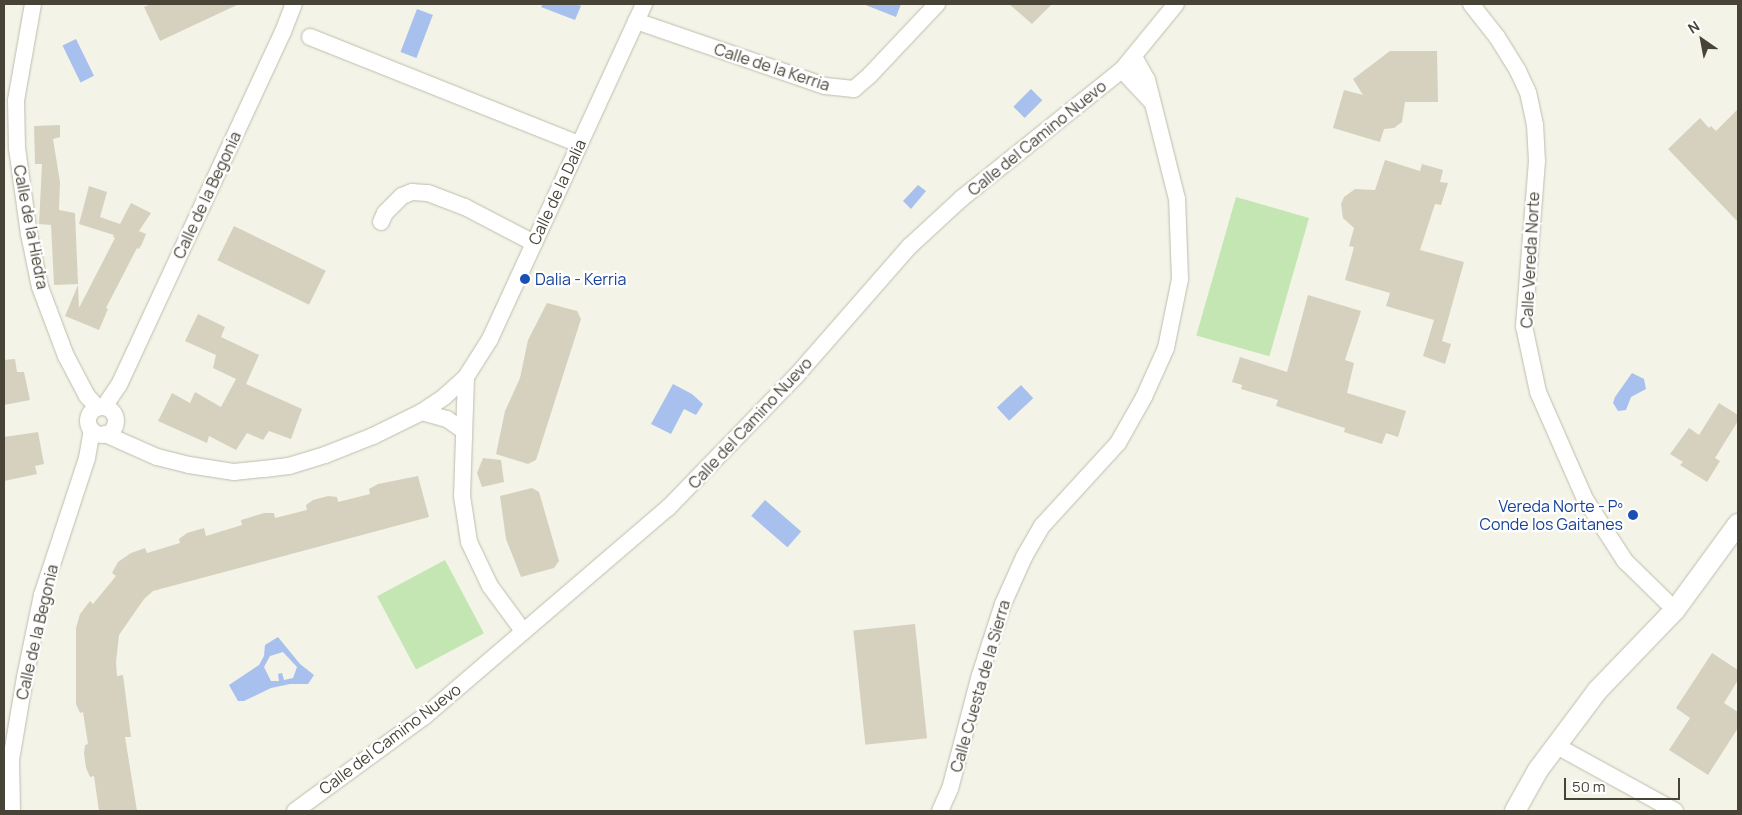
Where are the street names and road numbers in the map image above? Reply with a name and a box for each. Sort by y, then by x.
street label: Calle de la Kerria [712,39,832,95]
street label: Calle del Camino Nuevo [964,76,1110,200]
street label: Calle de la Begonia [169,128,245,262]
street label: Calle de la Dalia [524,136,590,248]
street label: Calle de la Hiedra [10,163,52,291]
street label: Calle Vereda Norte [1517,191,1543,329]
street label: Calle del Camino Nuevo [684,353,816,493]
street label: Calle de la Begonia [12,562,62,702]
street label: Calle Cuesta de la Sierra [946,598,1014,774]
street label: Calle del Camino Nuevo [315,679,465,799]

